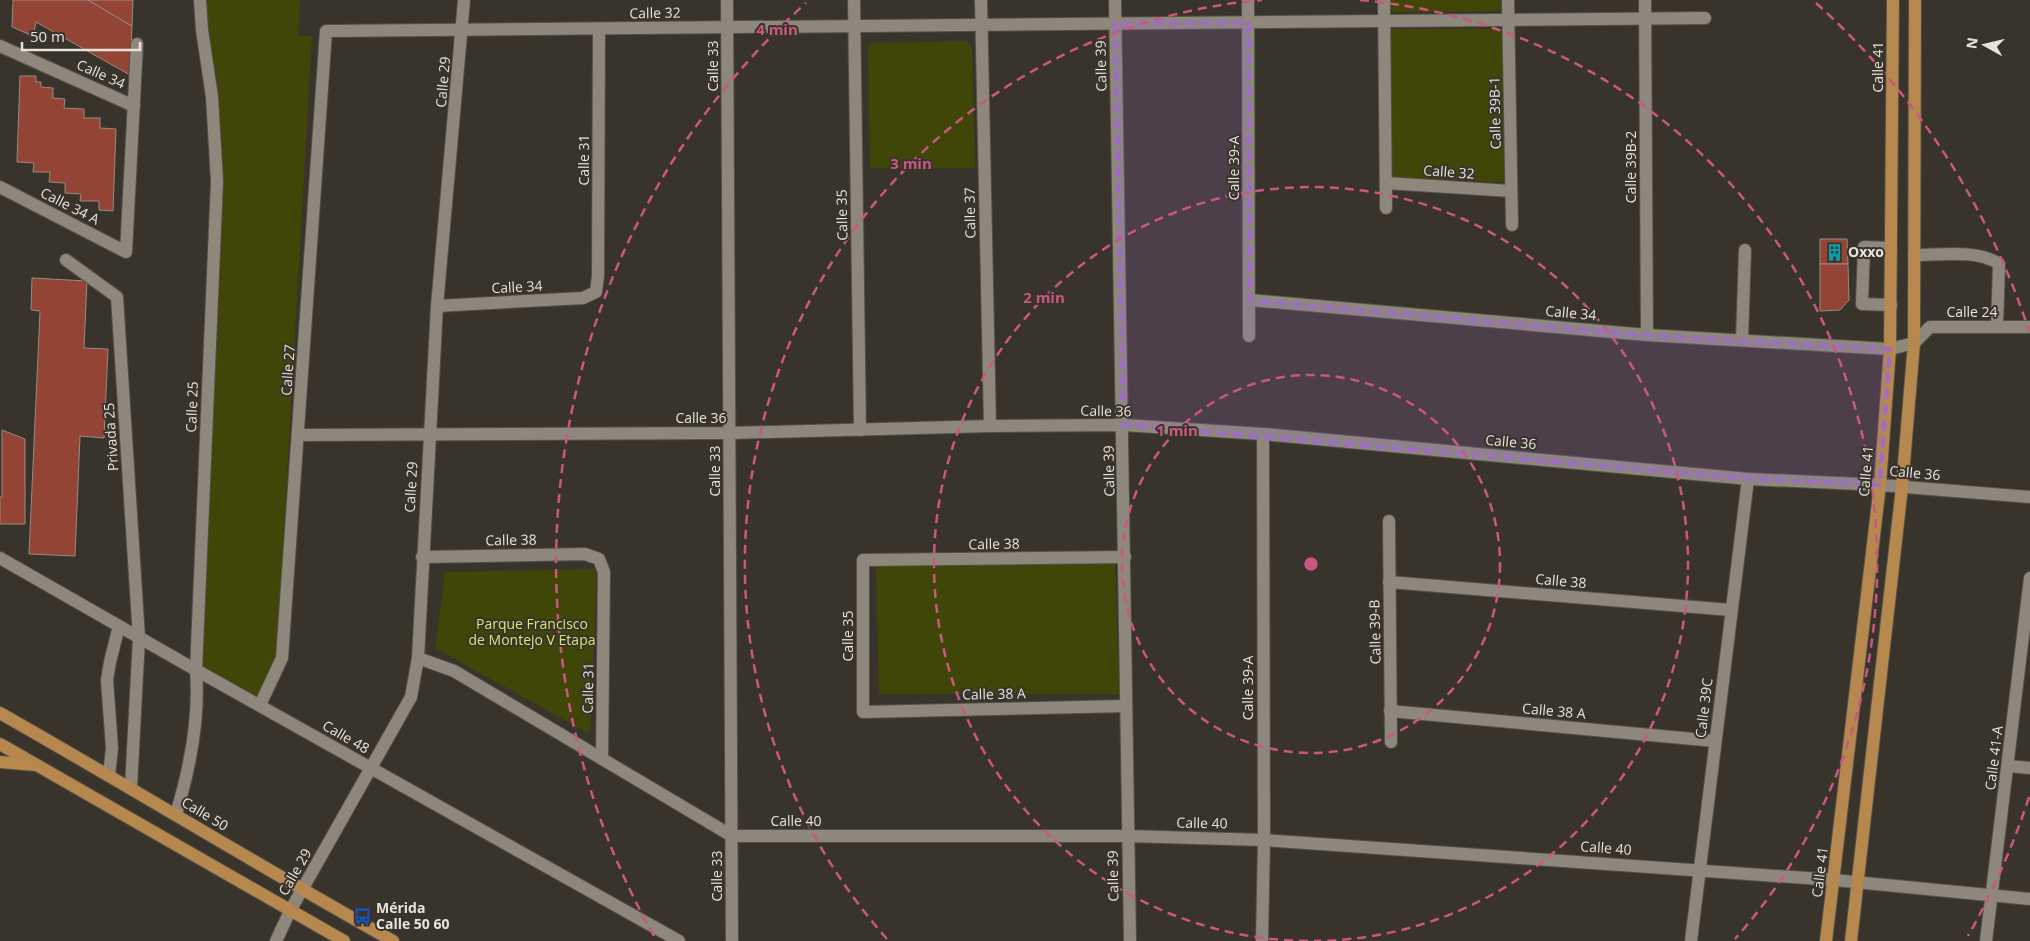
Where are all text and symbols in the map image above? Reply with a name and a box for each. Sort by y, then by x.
street label: Calle 32 [629,3,681,22]
text: 4 min [756,19,798,39]
scale bar [22,20,140,52]
north arrow [1960,20,2010,70]
text: 50 m [30,26,65,46]
text: N [1961,36,1982,50]
street label: Calle 33 [703,40,722,92]
street label: Calle 39 [1091,40,1110,92]
street label: Calle 41 [1868,41,1887,93]
street label: Calle 34 [74,54,128,93]
street label: Calle 29 [431,56,454,108]
street label: Calle 39B-1 [1484,76,1505,150]
street label: Calle 39B-2 [1621,131,1640,203]
street label: Calle 31 [574,134,593,186]
street label: Calle 39-A [1224,136,1243,200]
text: 3 min [890,153,932,173]
street label: Calle 32 [1423,160,1475,183]
street label: Calle 34 A [38,183,103,229]
street label: Calle 37 [960,187,979,239]
street label: Calle 35 [832,189,851,241]
building icon: Oxxo [1824,242,1844,262]
place label: Oxxo [1848,242,1884,261]
street label: Calle 34 [491,276,543,297]
text: 2 min [1023,287,1065,307]
street label: Calle 34 [1545,301,1597,324]
street label: Calle 24 [1946,302,1998,321]
street label: Calle 27 [276,344,299,396]
street label: Calle 25 [181,381,202,433]
street label: Calle 36 [1080,401,1132,420]
street label: Privada 25 [99,402,122,472]
street label: Calle 36 [675,408,727,427]
text: 1 min [1156,420,1198,440]
street label: Calle 36 [1485,430,1537,453]
street label: Calle 33 [705,445,724,497]
street label: Calle 39 [1099,445,1118,497]
street label: Calle 41 [1854,445,1877,497]
street label: Calle 29 [400,461,421,513]
street label: Calle 36 [1889,461,1941,484]
street label: Calle 38 [485,530,537,549]
street label: Calle 38 [968,534,1020,553]
centre of rings [1302,555,1320,573]
street label: Calle 38 [1535,569,1587,592]
street label: Calle 39-B [1364,599,1385,665]
street label: Calle 35 [838,610,857,662]
park label: Parque Francisco de Montejo V Etapa [469,614,595,649]
street label: Calle 39-A [1238,656,1257,720]
street label: Calle 31 [578,662,597,714]
street label: Calle 39C [1690,677,1717,739]
street label: Calle 38 A [962,683,1026,704]
street label: Calle 38 A [1522,698,1587,723]
street label: Calle 48 [319,716,373,758]
street label: Calle 41-A [1980,725,2007,791]
street label: Calle 50 [178,792,232,835]
street label: Calle 40 [770,811,822,830]
street label: Calle 40 [1176,813,1228,832]
street label: Calle 40 [1580,836,1632,859]
street label: Calle 29 [274,845,316,899]
street label: Calle 41 [1807,845,1832,898]
street label: Calle 33 [707,850,726,902]
street label: Calle 39 [1103,850,1122,902]
place label: Mérida Calle 50 60 [376,898,450,933]
bus stop icon: Mérida Calle 50 60 [352,906,372,926]

